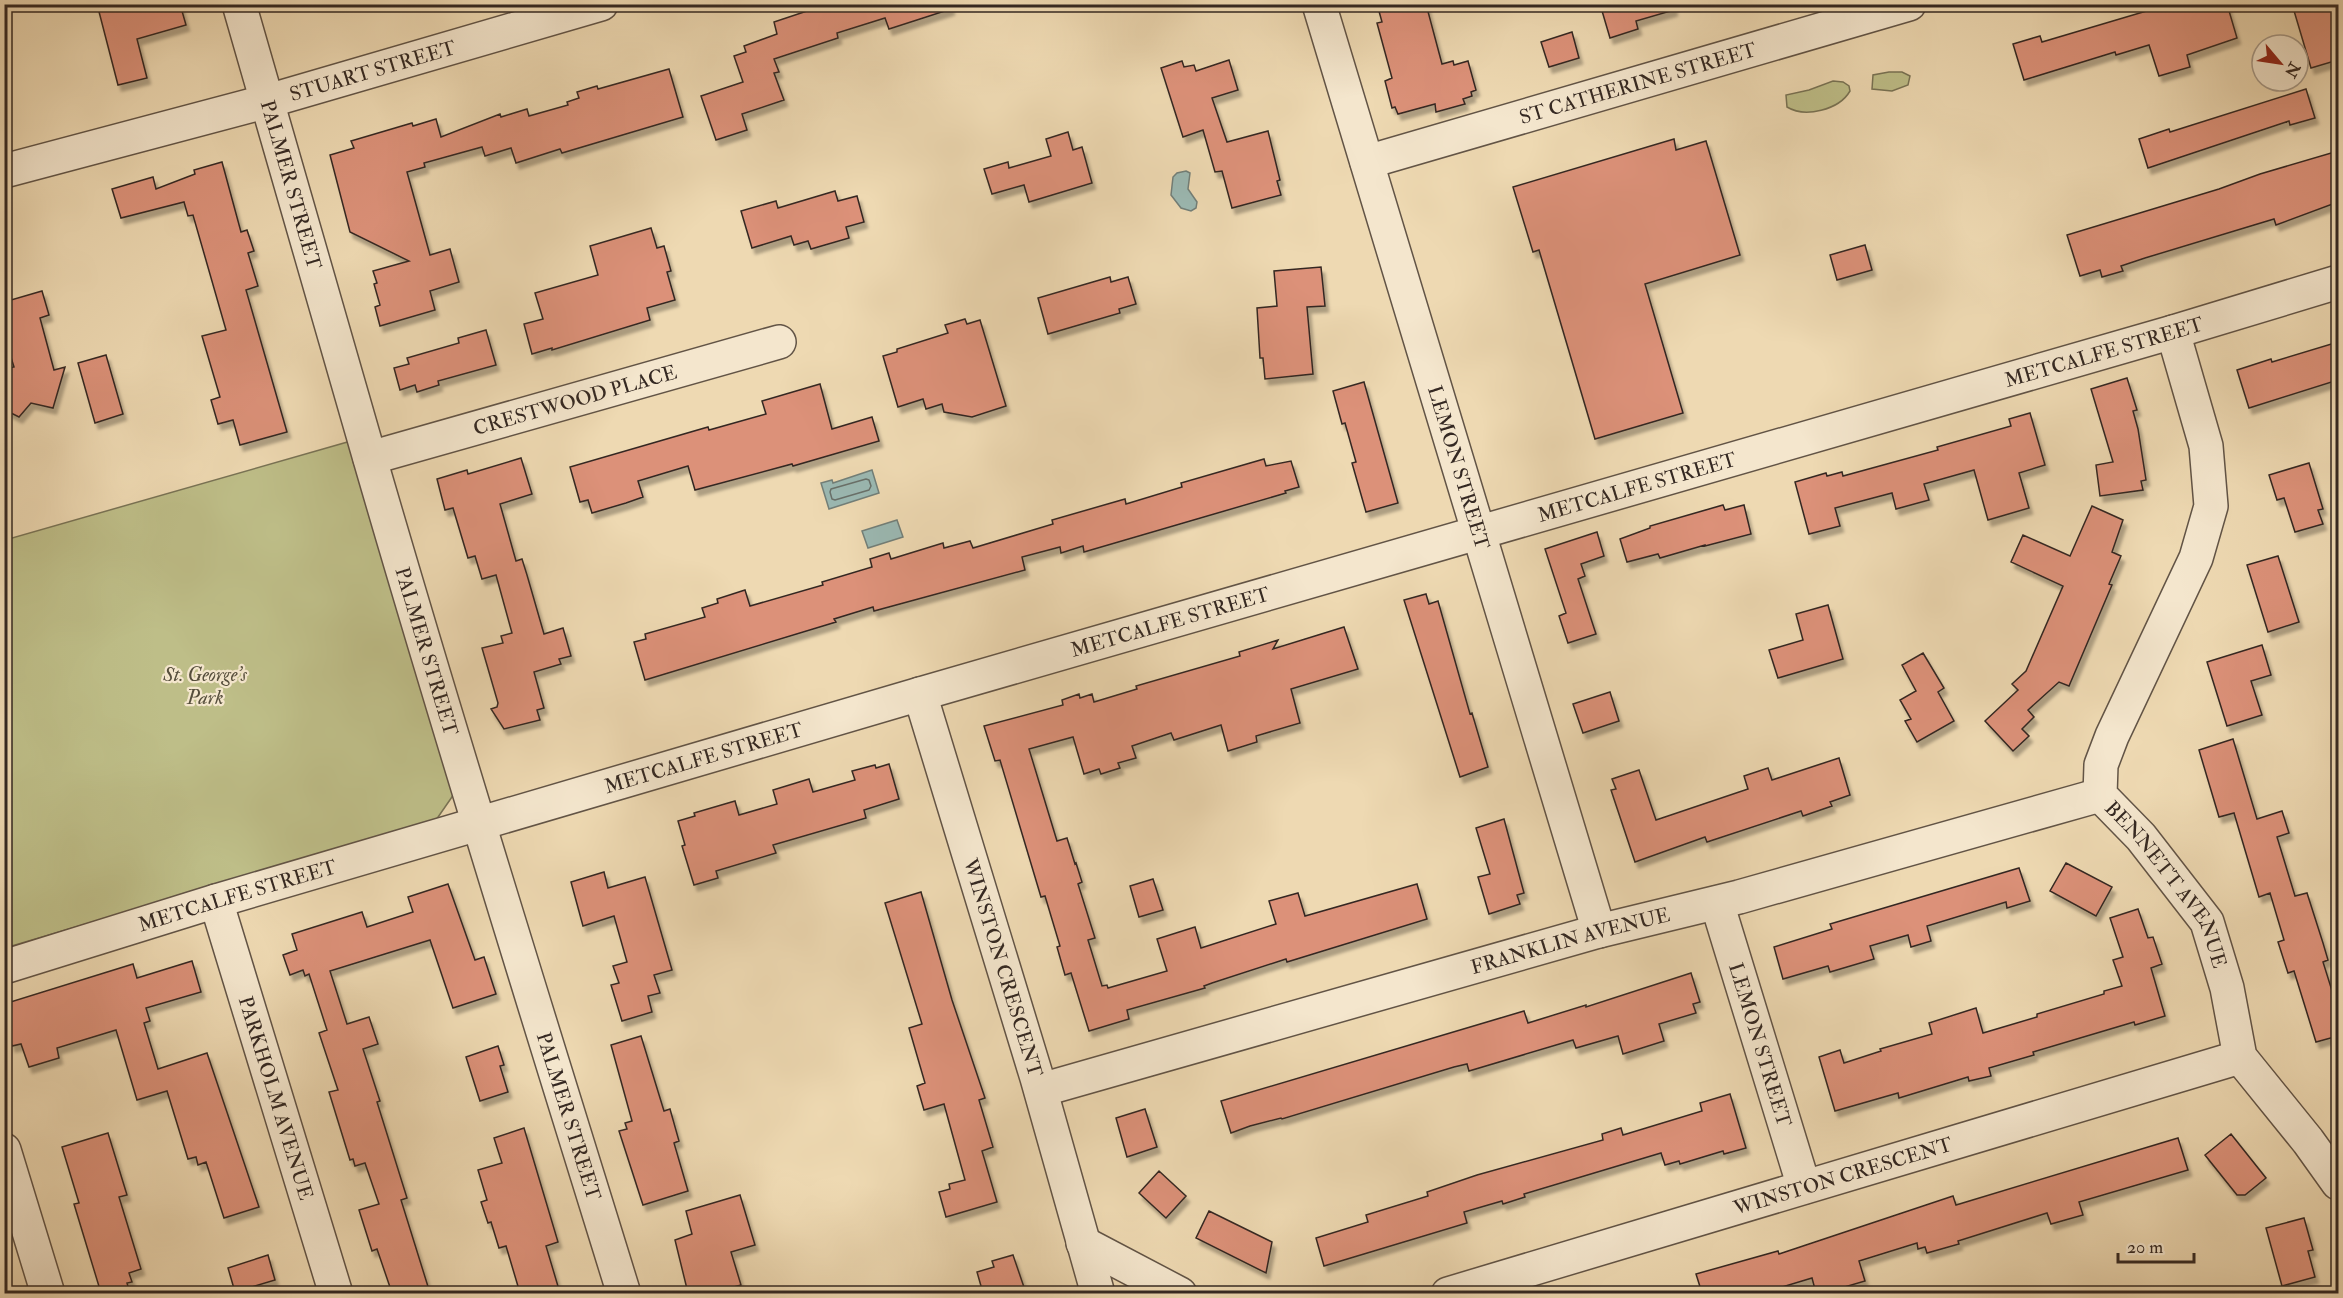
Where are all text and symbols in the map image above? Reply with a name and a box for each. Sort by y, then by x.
north arrow [2250,33,2310,93]
street label: STUART STREET [287,34,459,107]
street label: ST CATHERINE STREET [1516,37,1759,129]
text: N [2280,58,2305,81]
street label: PALMER STREET [255,97,327,272]
street label: METCALFE STREET [2001,311,2206,393]
street label: CRESTWOOD PLACE [470,359,680,441]
street label: LEMON STREET [1422,382,1496,553]
street label: METCALFE STREET [1535,446,1739,527]
street label: PALMER STREET [390,564,464,739]
street label: METCALFE STREET [1068,581,1272,662]
park label: St. George's Park [162,662,247,710]
street label: METCALFE STREET [601,717,806,799]
street label: BENNETT AVENUE [2100,795,2233,971]
street label: METCALFE STREET [135,854,339,937]
street label: WINSTON CRESCENT [958,854,1048,1080]
street label: FRANKLIN AVENUE [1468,902,1672,979]
street label: LEMON STREET [1723,960,1797,1130]
street label: PARKHOLM AVENUE [233,993,319,1203]
street label: PALMER STREET [531,1029,607,1203]
street label: WINSTON CRESCENT [1729,1131,1955,1221]
scale bar [2118,1226,2194,1264]
text: 20 m [2127,1236,2163,1259]

